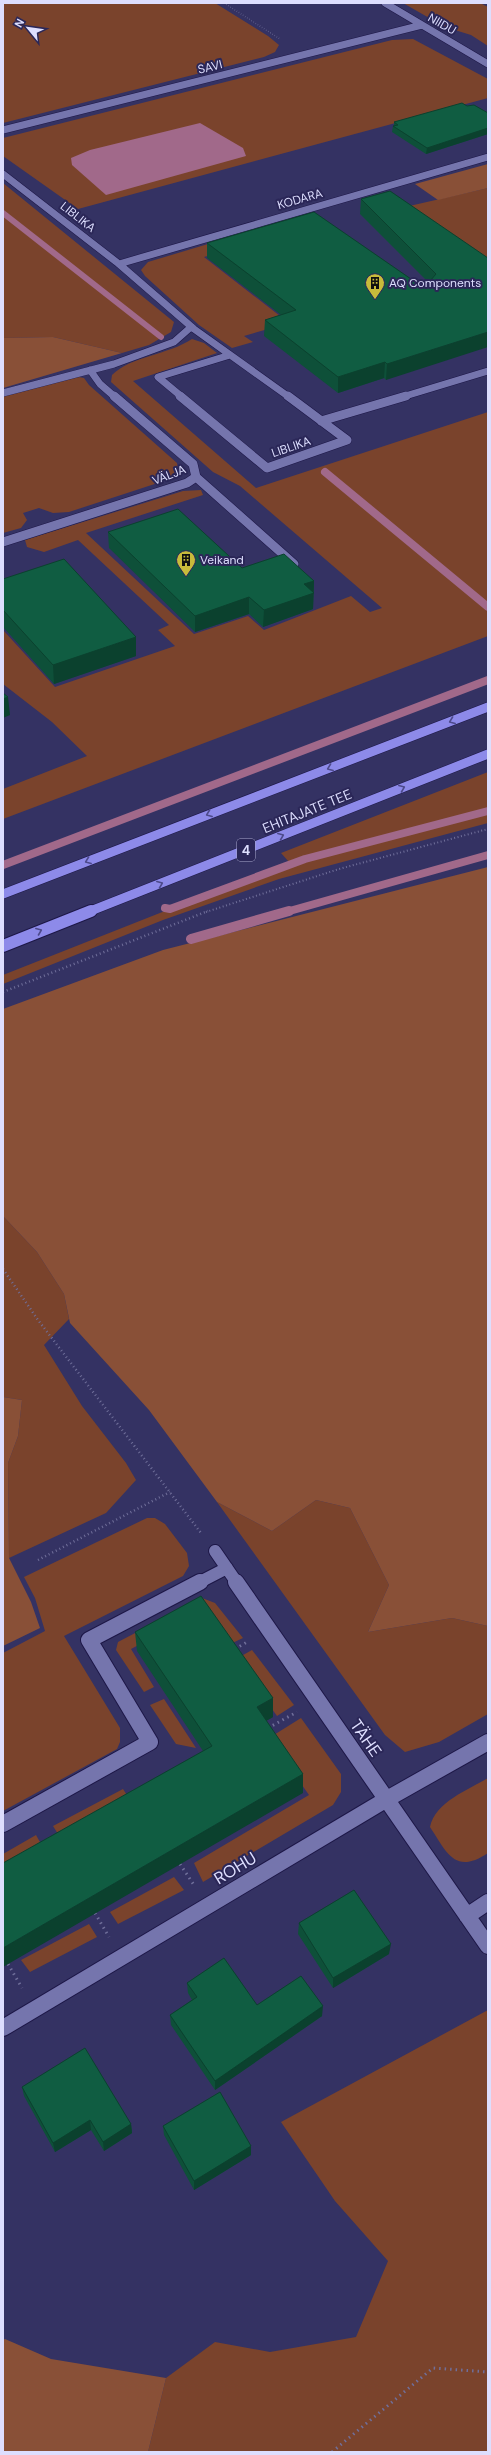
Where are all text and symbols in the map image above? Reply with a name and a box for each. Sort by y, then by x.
north arrow [8,8,48,48]
street label: NIIDU [425,10,459,39]
text: N [11,16,27,30]
street label: SAVI [196,56,224,78]
street label: KODARA [275,185,325,213]
street label: LIBLIKA [57,198,99,236]
building icon: AQ Components [364,272,386,300]
place label: AQ Components [389,275,481,291]
street label: LIBLIKA [269,433,313,461]
street label: VÄLJA [150,461,188,489]
building icon: Veikand [175,549,197,577]
place label: Veikand [200,552,244,568]
one-way arrow [448,716,456,724]
one-way arrow [327,763,334,771]
street label: EHITAJATE TEE [260,785,354,837]
one-way arrow [399,785,406,793]
one-way arrow [206,810,213,818]
one-way arrow [277,833,285,841]
road number: 4 [237,839,255,861]
one-way arrow [84,857,91,865]
one-way arrow [157,880,164,888]
one-way arrow [36,928,43,936]
street label: TÄHE [345,1715,387,1761]
street label: ROHU [210,1847,260,1889]

